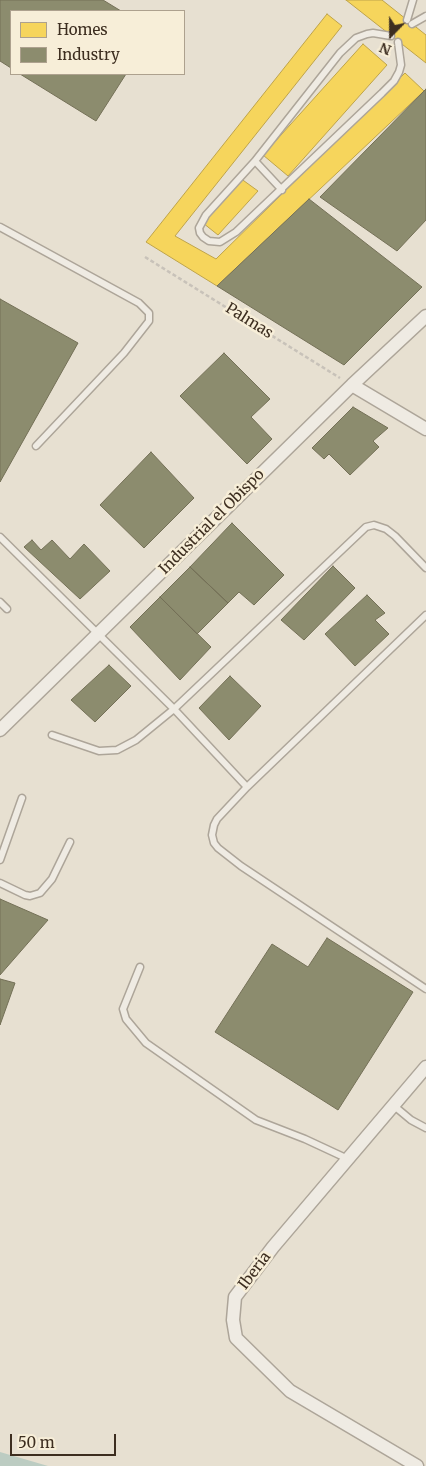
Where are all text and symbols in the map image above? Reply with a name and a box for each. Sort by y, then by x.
legend [10,10,185,75]
north arrow [366,10,416,60]
text: Homes [57,20,108,39]
text: N [377,38,394,59]
text: Industry [57,45,120,64]
street label: Palmas [222,299,276,343]
street label: Industrial el Obispo [156,466,268,578]
street label: Iberia [235,1249,275,1293]
scale bar [12,1424,119,1456]
text: 50 m [18,1433,55,1452]

